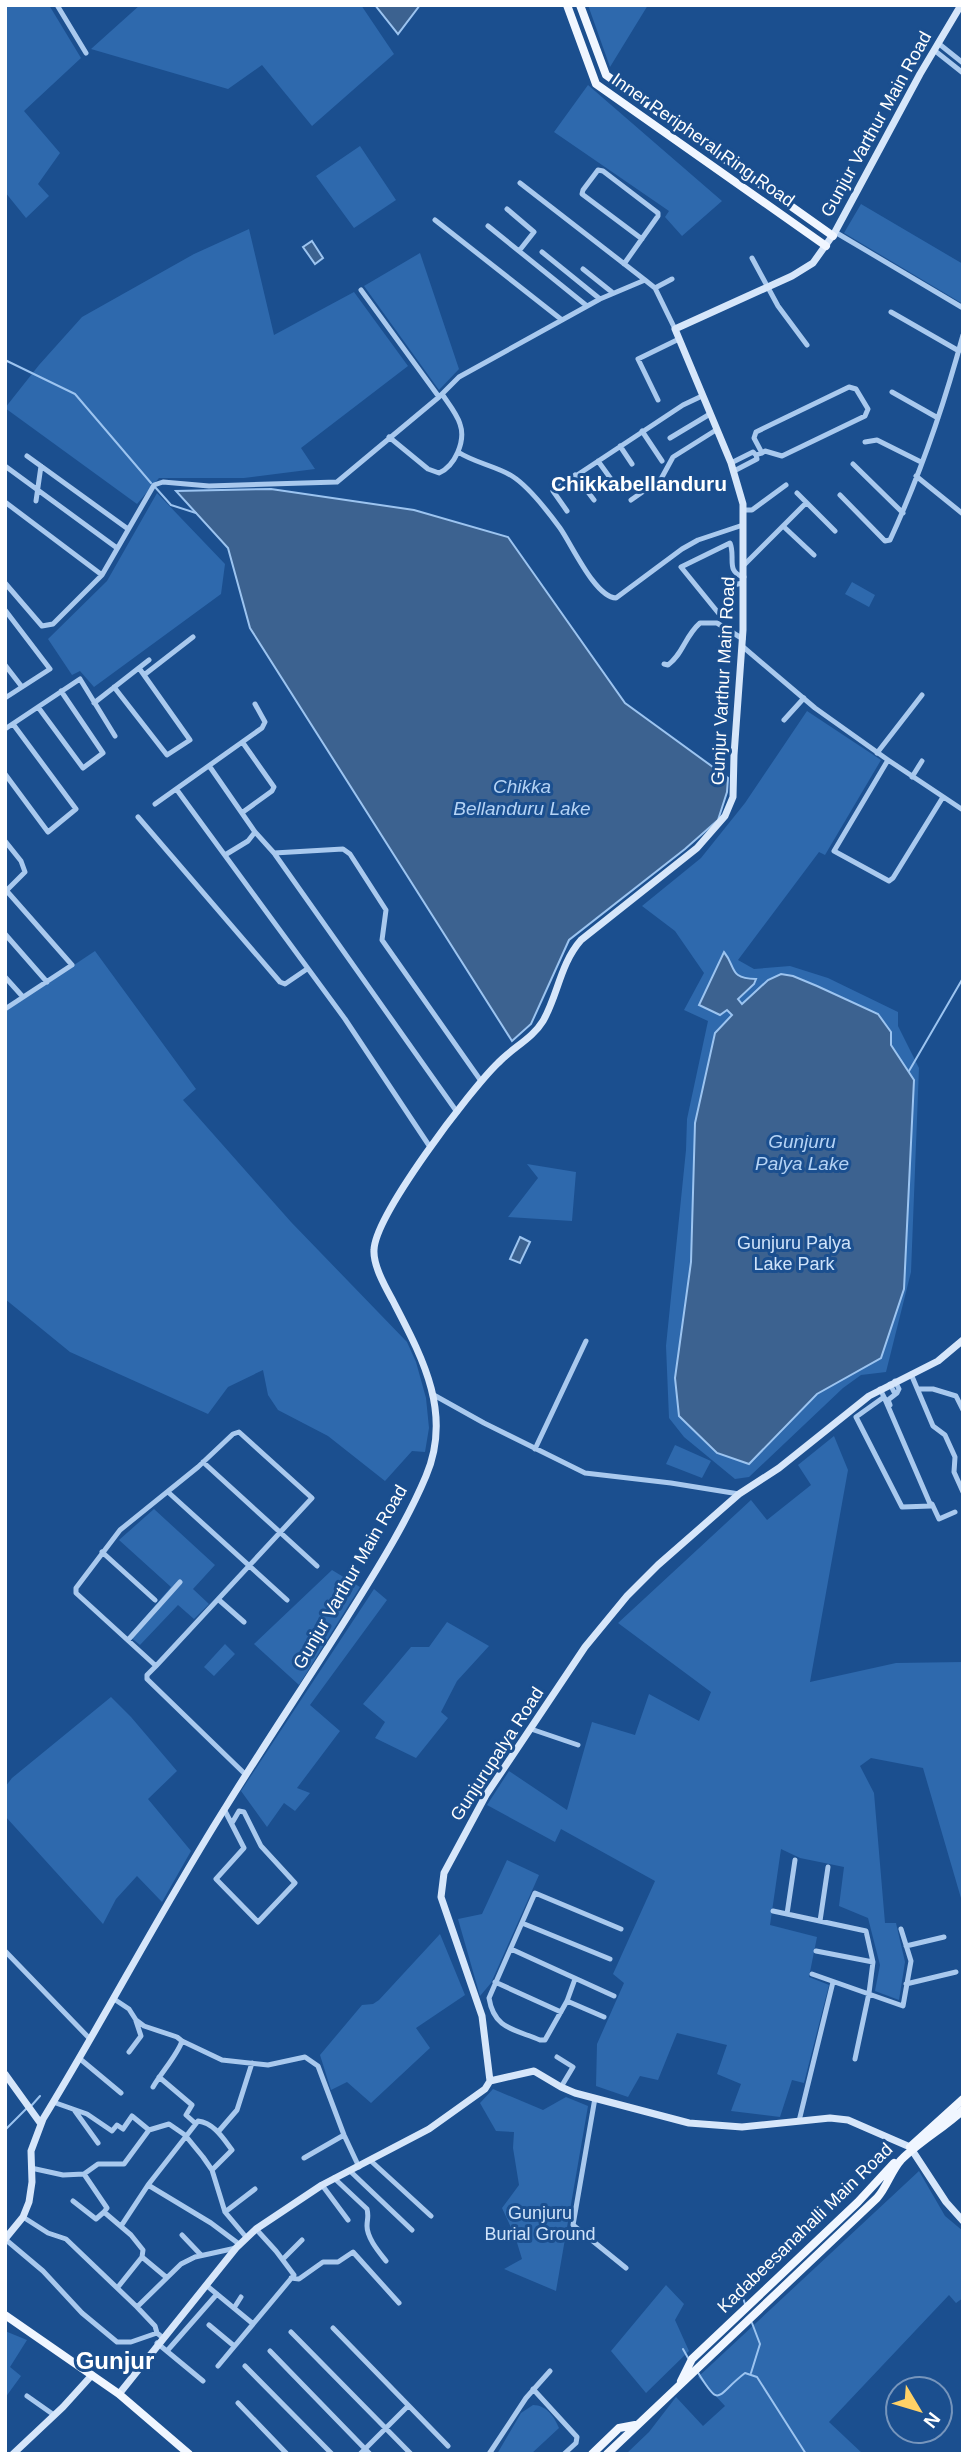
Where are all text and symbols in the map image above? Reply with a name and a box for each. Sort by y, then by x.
street label: Gunjur Varthur Main Road [817,28,935,220]
street label: Inner Peripheral Ring Road [608,69,798,211]
district label: Chikkabellanduru [551,472,727,495]
street label: Gunjur Varthur Main Road [708,576,738,786]
water label: Chikka Bellanduru Lake [453,776,591,819]
water label: Gunjuru Palya Lake [755,1131,849,1174]
park label: Gunjuru Palya Lake Park [737,1233,852,1274]
street label: Gunjur Varthur Main Road [289,1482,411,1672]
street label: Gunjurupalya Road [446,1684,548,1824]
street label: Kadabeesanahalli Main Road [713,2139,897,2317]
park label: Gunjuru Burial Ground [484,2203,596,2244]
district label: Gunjur [76,2347,154,2374]
north arrow [884,2375,954,2445]
text: N [920,2408,945,2432]

